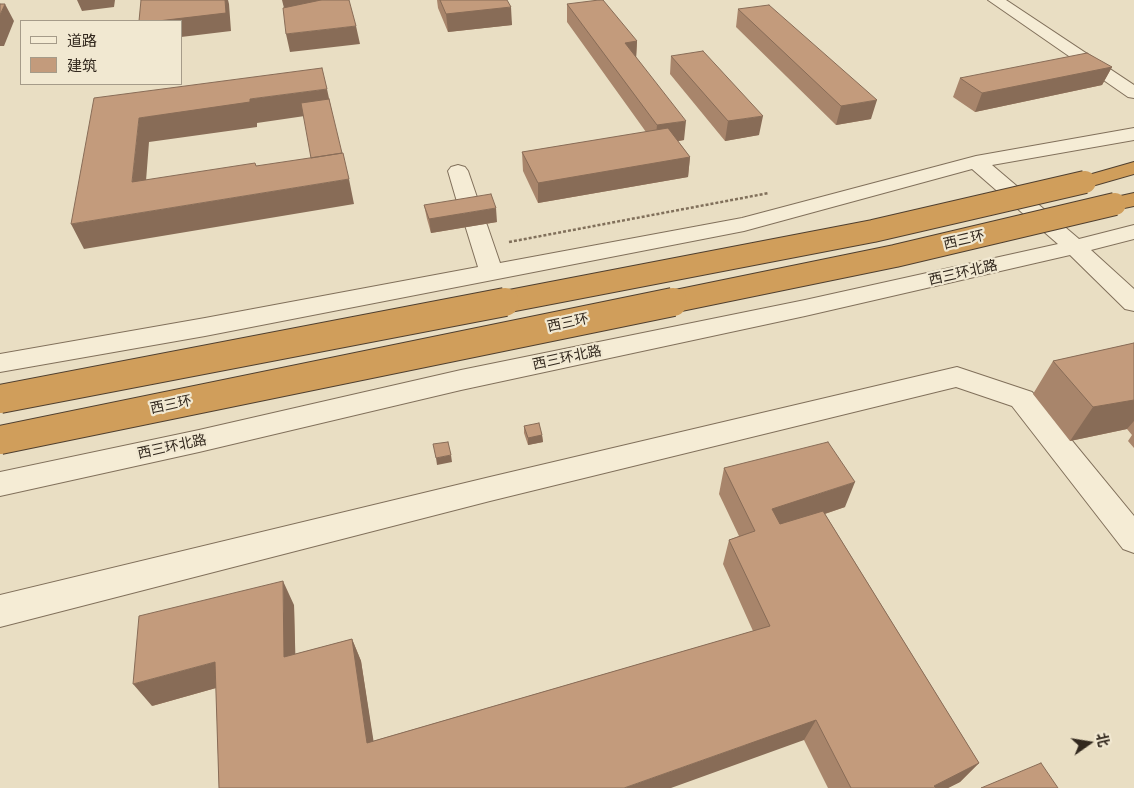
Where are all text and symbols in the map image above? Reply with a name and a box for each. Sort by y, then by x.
legend [20,20,182,85]
text: 道路 [67,28,97,51]
text: 建筑 [67,53,97,76]
street label: 西三环 [942,227,986,253]
street label: 西三环北路 [927,257,999,289]
street label: 西三环 [546,310,590,336]
street label: 西三环北路 [531,343,603,373]
street label: 西三环 [149,392,193,418]
street label: 西三环北路 [136,432,208,462]
north arrow [1064,718,1114,768]
text: 北 [1092,731,1115,749]

